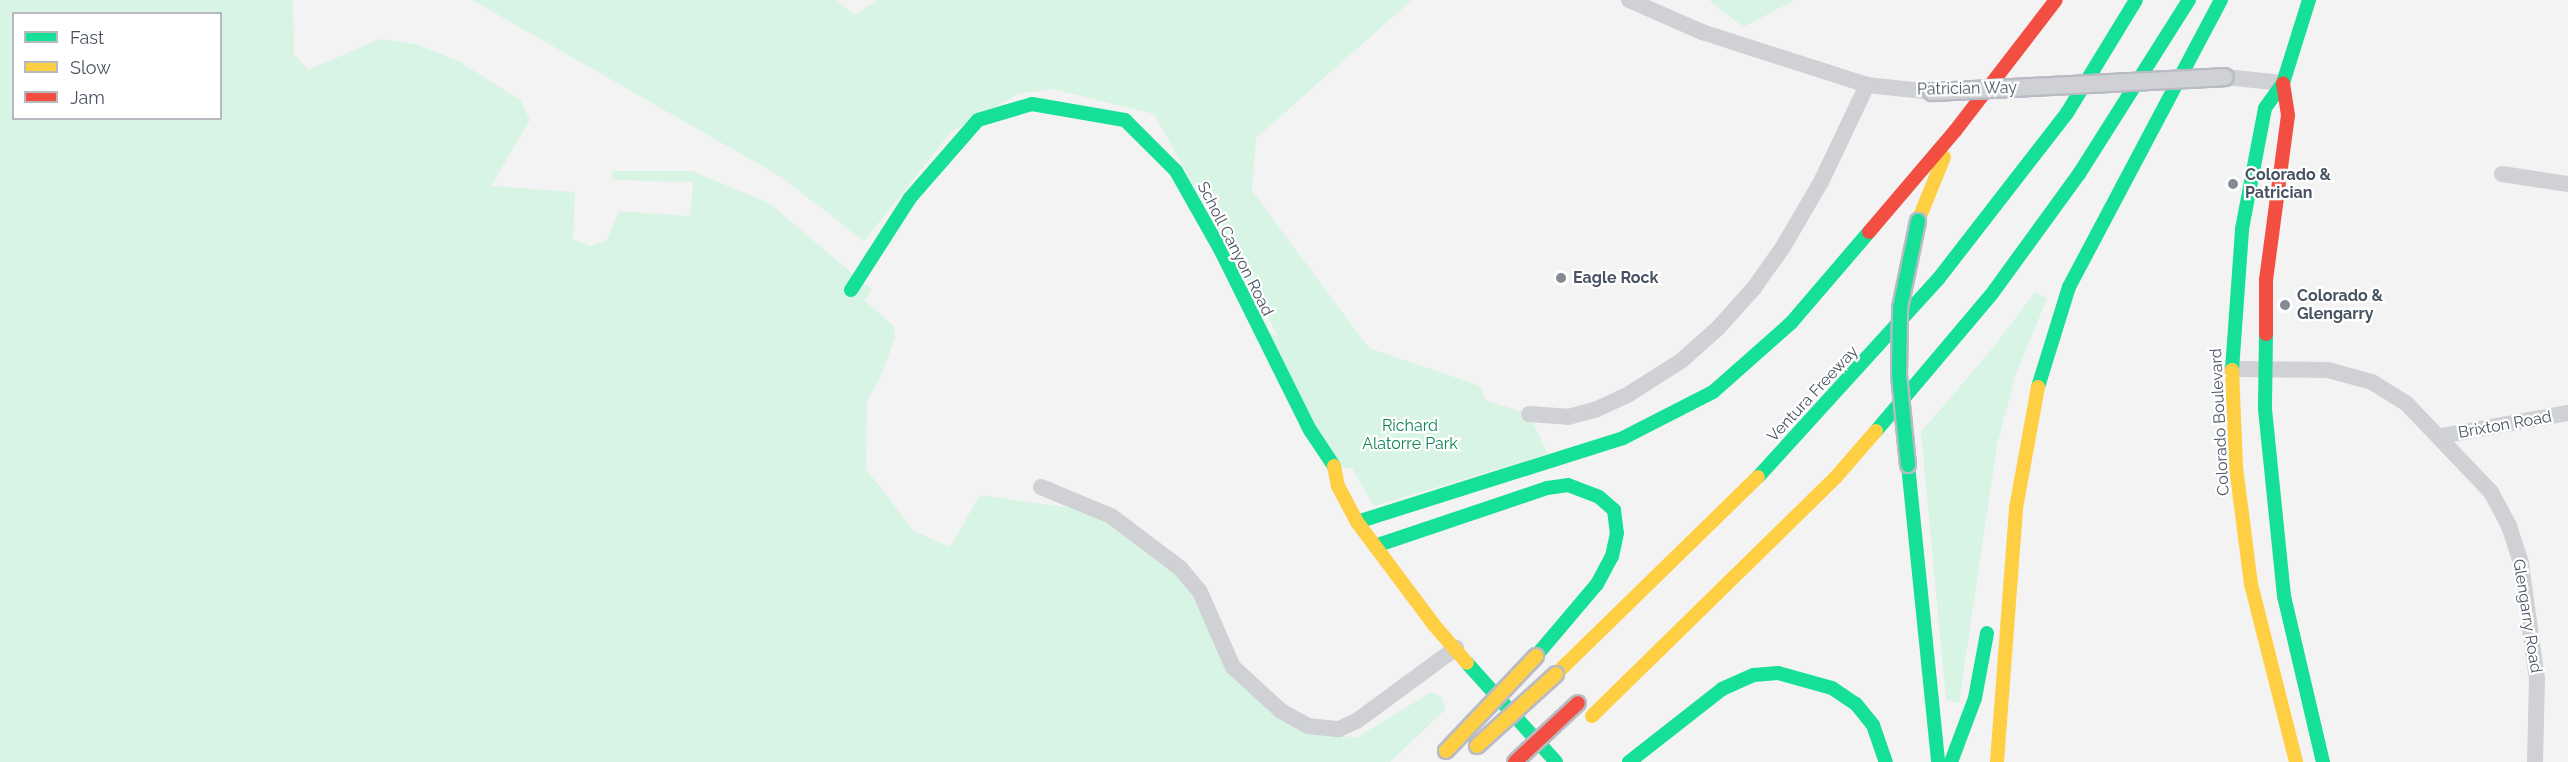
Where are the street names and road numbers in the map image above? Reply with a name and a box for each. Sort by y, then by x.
street label: Patrician Way [1917,79,2017,99]
street label: Scholl Canyon Road [1193,178,1277,320]
street label: Ventura Freeway [1764,342,1862,446]
street label: Colorado Boulevard [2207,348,2233,496]
street label: Brixton Road [2457,407,2553,443]
street label: Glengarry Road [2508,557,2546,675]

